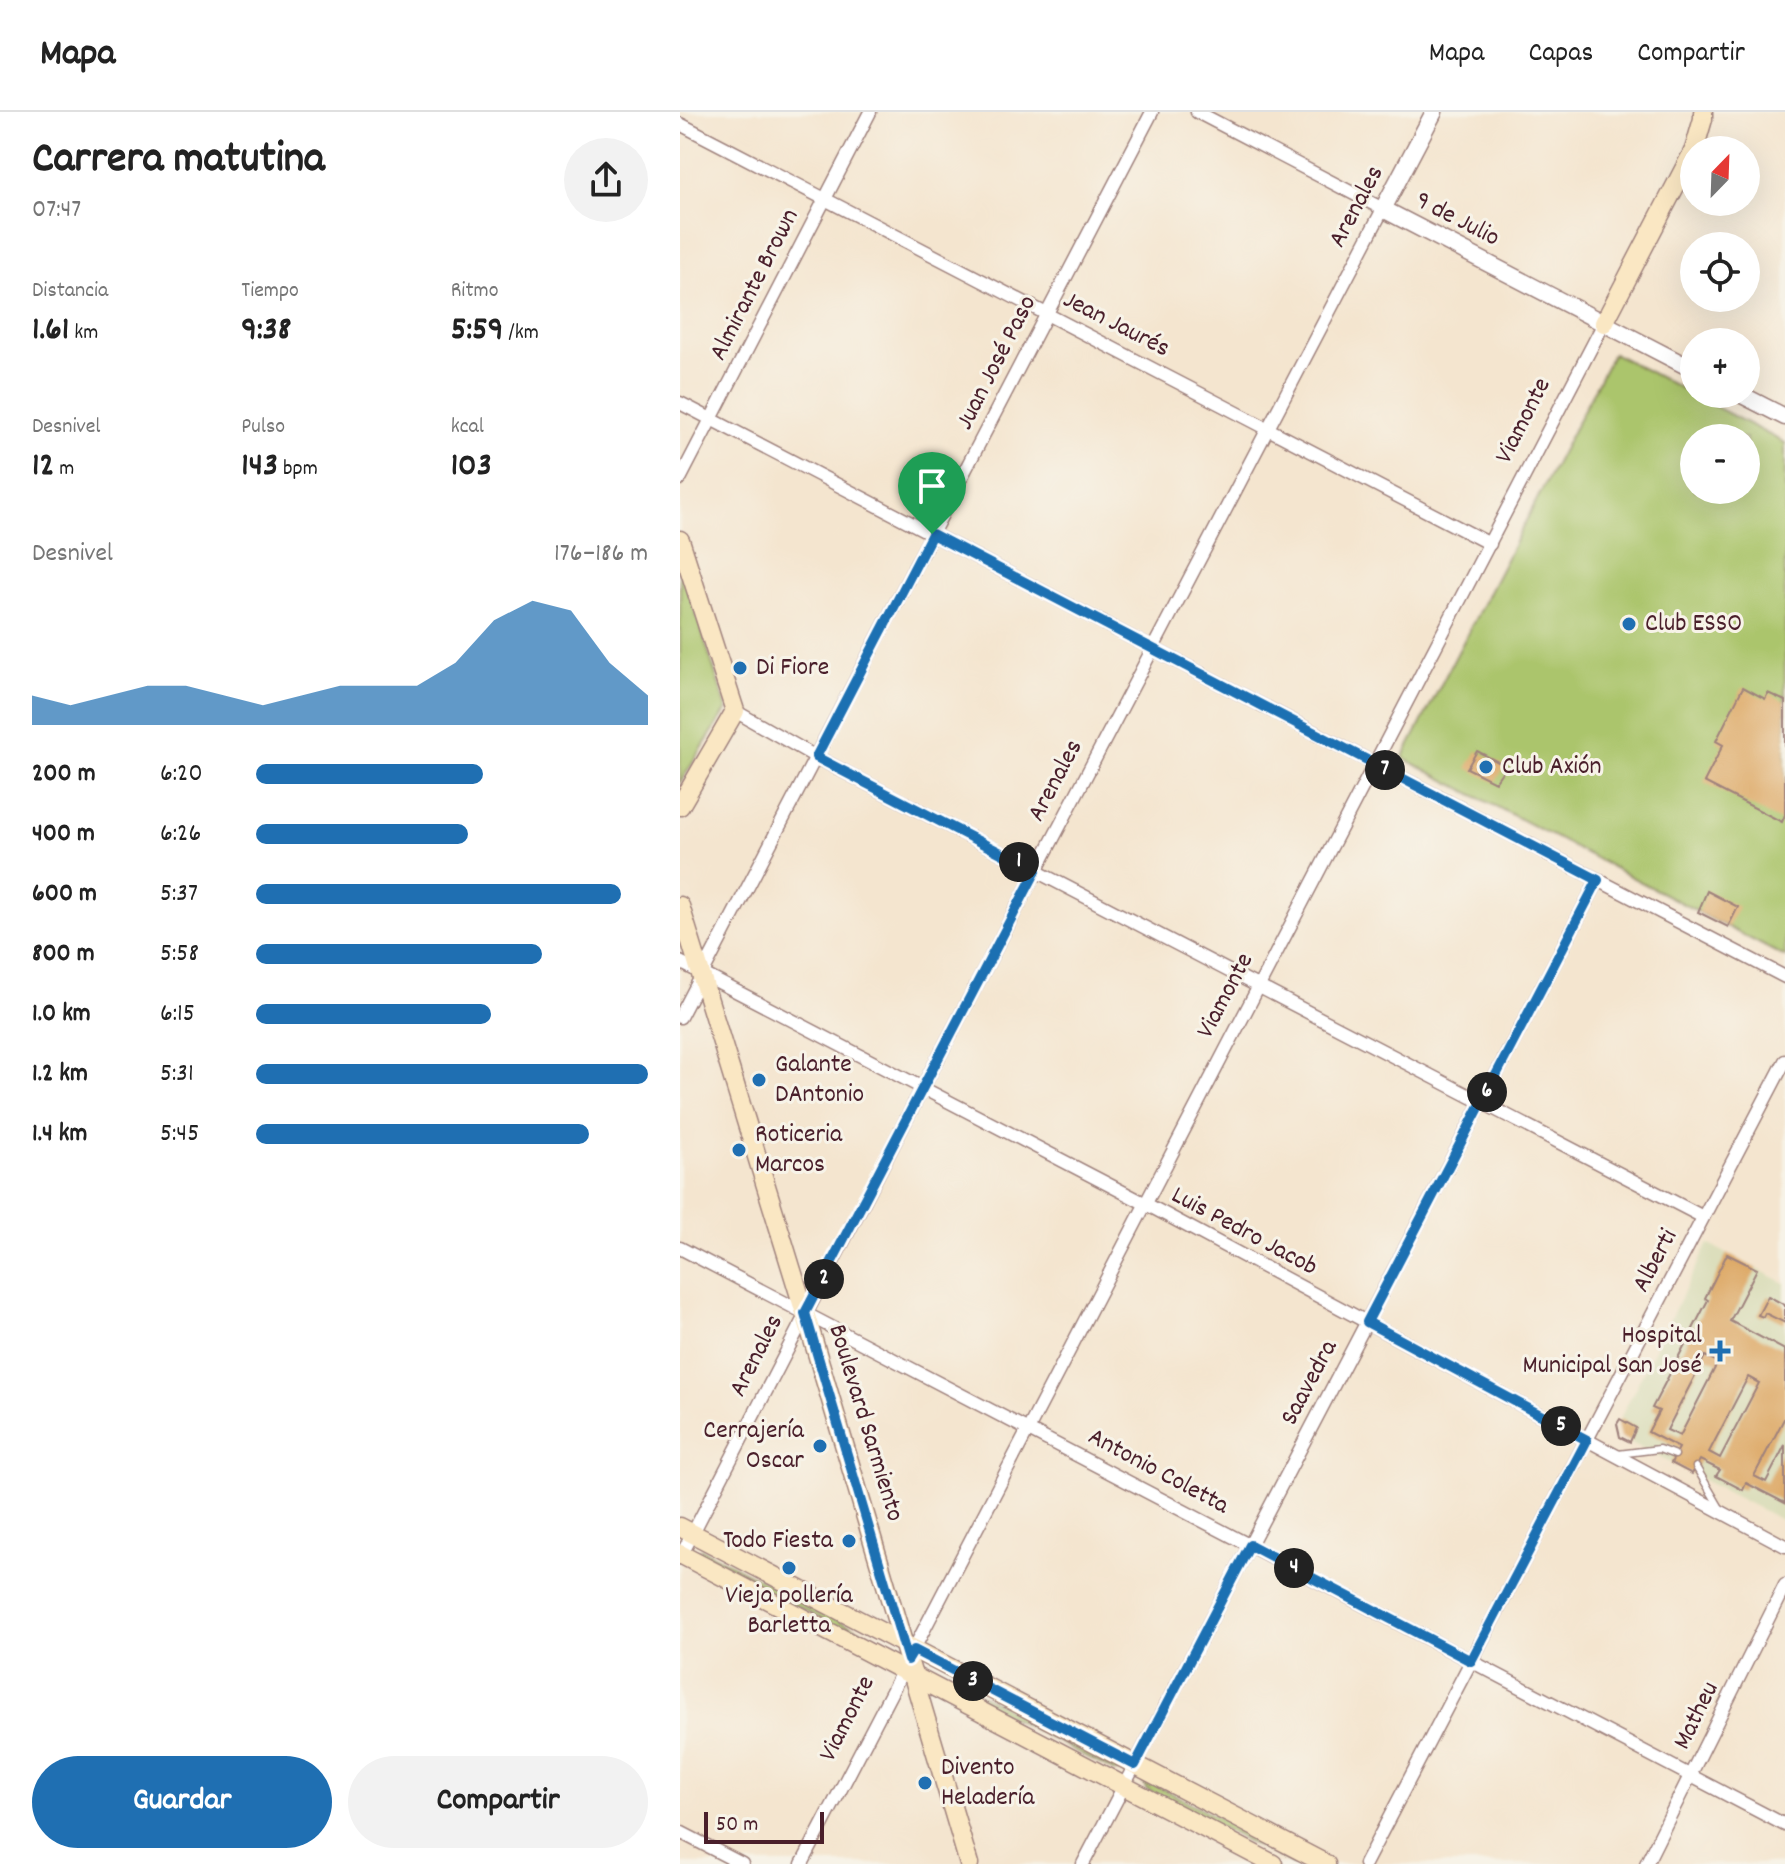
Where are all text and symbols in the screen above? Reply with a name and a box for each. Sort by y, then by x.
text: Mapa [40,28,115,83]
text: Mapa [1429,35,1484,75]
text: Capas [1528,35,1593,75]
text: Compartir [1637,35,1745,75]
text: Carrera matutina [32,130,325,193]
north arrow [1680,136,1760,216]
map controls [1680,136,1760,504]
button: share [564,138,648,222]
street label: Arenales [1320,159,1394,255]
street label: 9 de Julio [1408,183,1506,257]
text: 07:47 [32,192,81,229]
street label: Almirante Brown [701,203,809,367]
button: locate [1680,232,1760,312]
text: Distancia [32,276,108,307]
text: Tiempo [241,276,299,307]
text: Ritmo [451,276,498,307]
street label: Jean Jaurés [1056,282,1176,368]
street label: Juan José Paso [947,289,1047,437]
text: 1.61 [32,307,69,356]
text: 9:38 [241,307,291,356]
text: 5:59 [451,307,503,356]
text: km [69,318,98,349]
text: /km [503,318,539,349]
button: + [1680,328,1760,408]
street label: Viamonte [1487,372,1561,470]
text: Desnivel [32,412,101,443]
text: Pulso [241,412,285,443]
text: kcal [451,412,484,443]
button: − [1680,424,1760,504]
text: 12 [32,443,54,492]
text: 143 [241,443,278,492]
text: 103 [451,443,492,492]
pin [898,452,966,534]
text: m [54,454,74,485]
text: bpm [278,454,318,485]
icon: arrive [910,464,954,508]
text: Desnivel [32,536,113,573]
text: 176–186 m [554,536,648,573]
place label: Club ESSO [1645,606,1742,643]
marker: Club ESSO [1620,615,1638,633]
place label: Di Fiore [756,650,829,687]
marker: Di Fiore [731,659,749,677]
street label: Arenales [1019,733,1093,829]
place label: Club Axión [1502,749,1602,786]
pin: 7 [1365,750,1405,790]
text: 7 [1381,754,1389,785]
text: 200 m [32,756,96,793]
text: 6:20 [160,756,203,793]
marker: Club Axión [1477,758,1495,776]
text: 400 m [32,816,95,853]
text: 6:26 [160,816,201,853]
pin: 1 [999,842,1039,882]
text: 1 [1017,846,1021,877]
text: 600 m [32,876,97,913]
text: 5:37 [160,876,198,913]
text: 800 m [32,936,95,973]
text: 5:58 [160,936,199,973]
street label: Viamonte [1188,947,1264,1045]
text: 1.0 km [32,996,91,1033]
text: 6:15 [160,996,195,1033]
place label: Galante DAntonio [775,1047,864,1114]
text: 1.2 km [32,1056,88,1093]
text: 5:31 [160,1056,194,1093]
marker: Galante DAntonio [750,1071,768,1089]
pin: 6 [1467,1072,1507,1112]
text: 6 [1482,1076,1492,1107]
text: 1.4 km [32,1116,87,1153]
text: 5:45 [160,1116,199,1153]
place label: Roticeria Marcos [755,1117,843,1184]
marker: Roticeria Marcos [730,1141,748,1159]
street label: Luis Pedro Jacob [1164,1178,1324,1286]
street label: Alberti [1624,1222,1688,1299]
pin: 2 [804,1259,844,1299]
text: 2 [819,1263,829,1294]
street label: Arenales [721,1308,793,1404]
place label: Hospital Municipal San José [1522,1318,1702,1385]
street label: Boulevard Sarmiento [817,1320,913,1526]
street label: Saavedra [1272,1333,1348,1432]
marker: Hospital Municipal San José [1709,1340,1731,1362]
pin: 5 [1541,1406,1581,1446]
text: 5 [1556,1410,1566,1441]
place label: Cerrajería Oscar [703,1413,805,1480]
street label: Antonio Coletta [1081,1419,1236,1525]
marker: Cerrajería Oscar [811,1437,829,1455]
place label: Todo Fiesta [723,1523,834,1560]
marker: Todo Fiesta [840,1532,858,1550]
pin: 4 [1274,1548,1314,1588]
text: 4 [1289,1552,1299,1583]
marker: Vieja pollería Barletta [780,1559,798,1577]
place label: Vieja pollería Barletta [725,1578,854,1645]
pin: 3 [953,1661,993,1701]
text: 3 [968,1665,978,1696]
street label: Viamonte [811,1670,885,1768]
street label: Matheu [1665,1676,1729,1756]
place label: Divento Heladería [941,1750,1035,1817]
button: Guardar [32,1756,332,1848]
button: Compartir [348,1756,648,1848]
marker: Divento Heladería [916,1774,934,1792]
scale bar [704,1808,824,1844]
text: 50 m [716,1810,758,1841]

